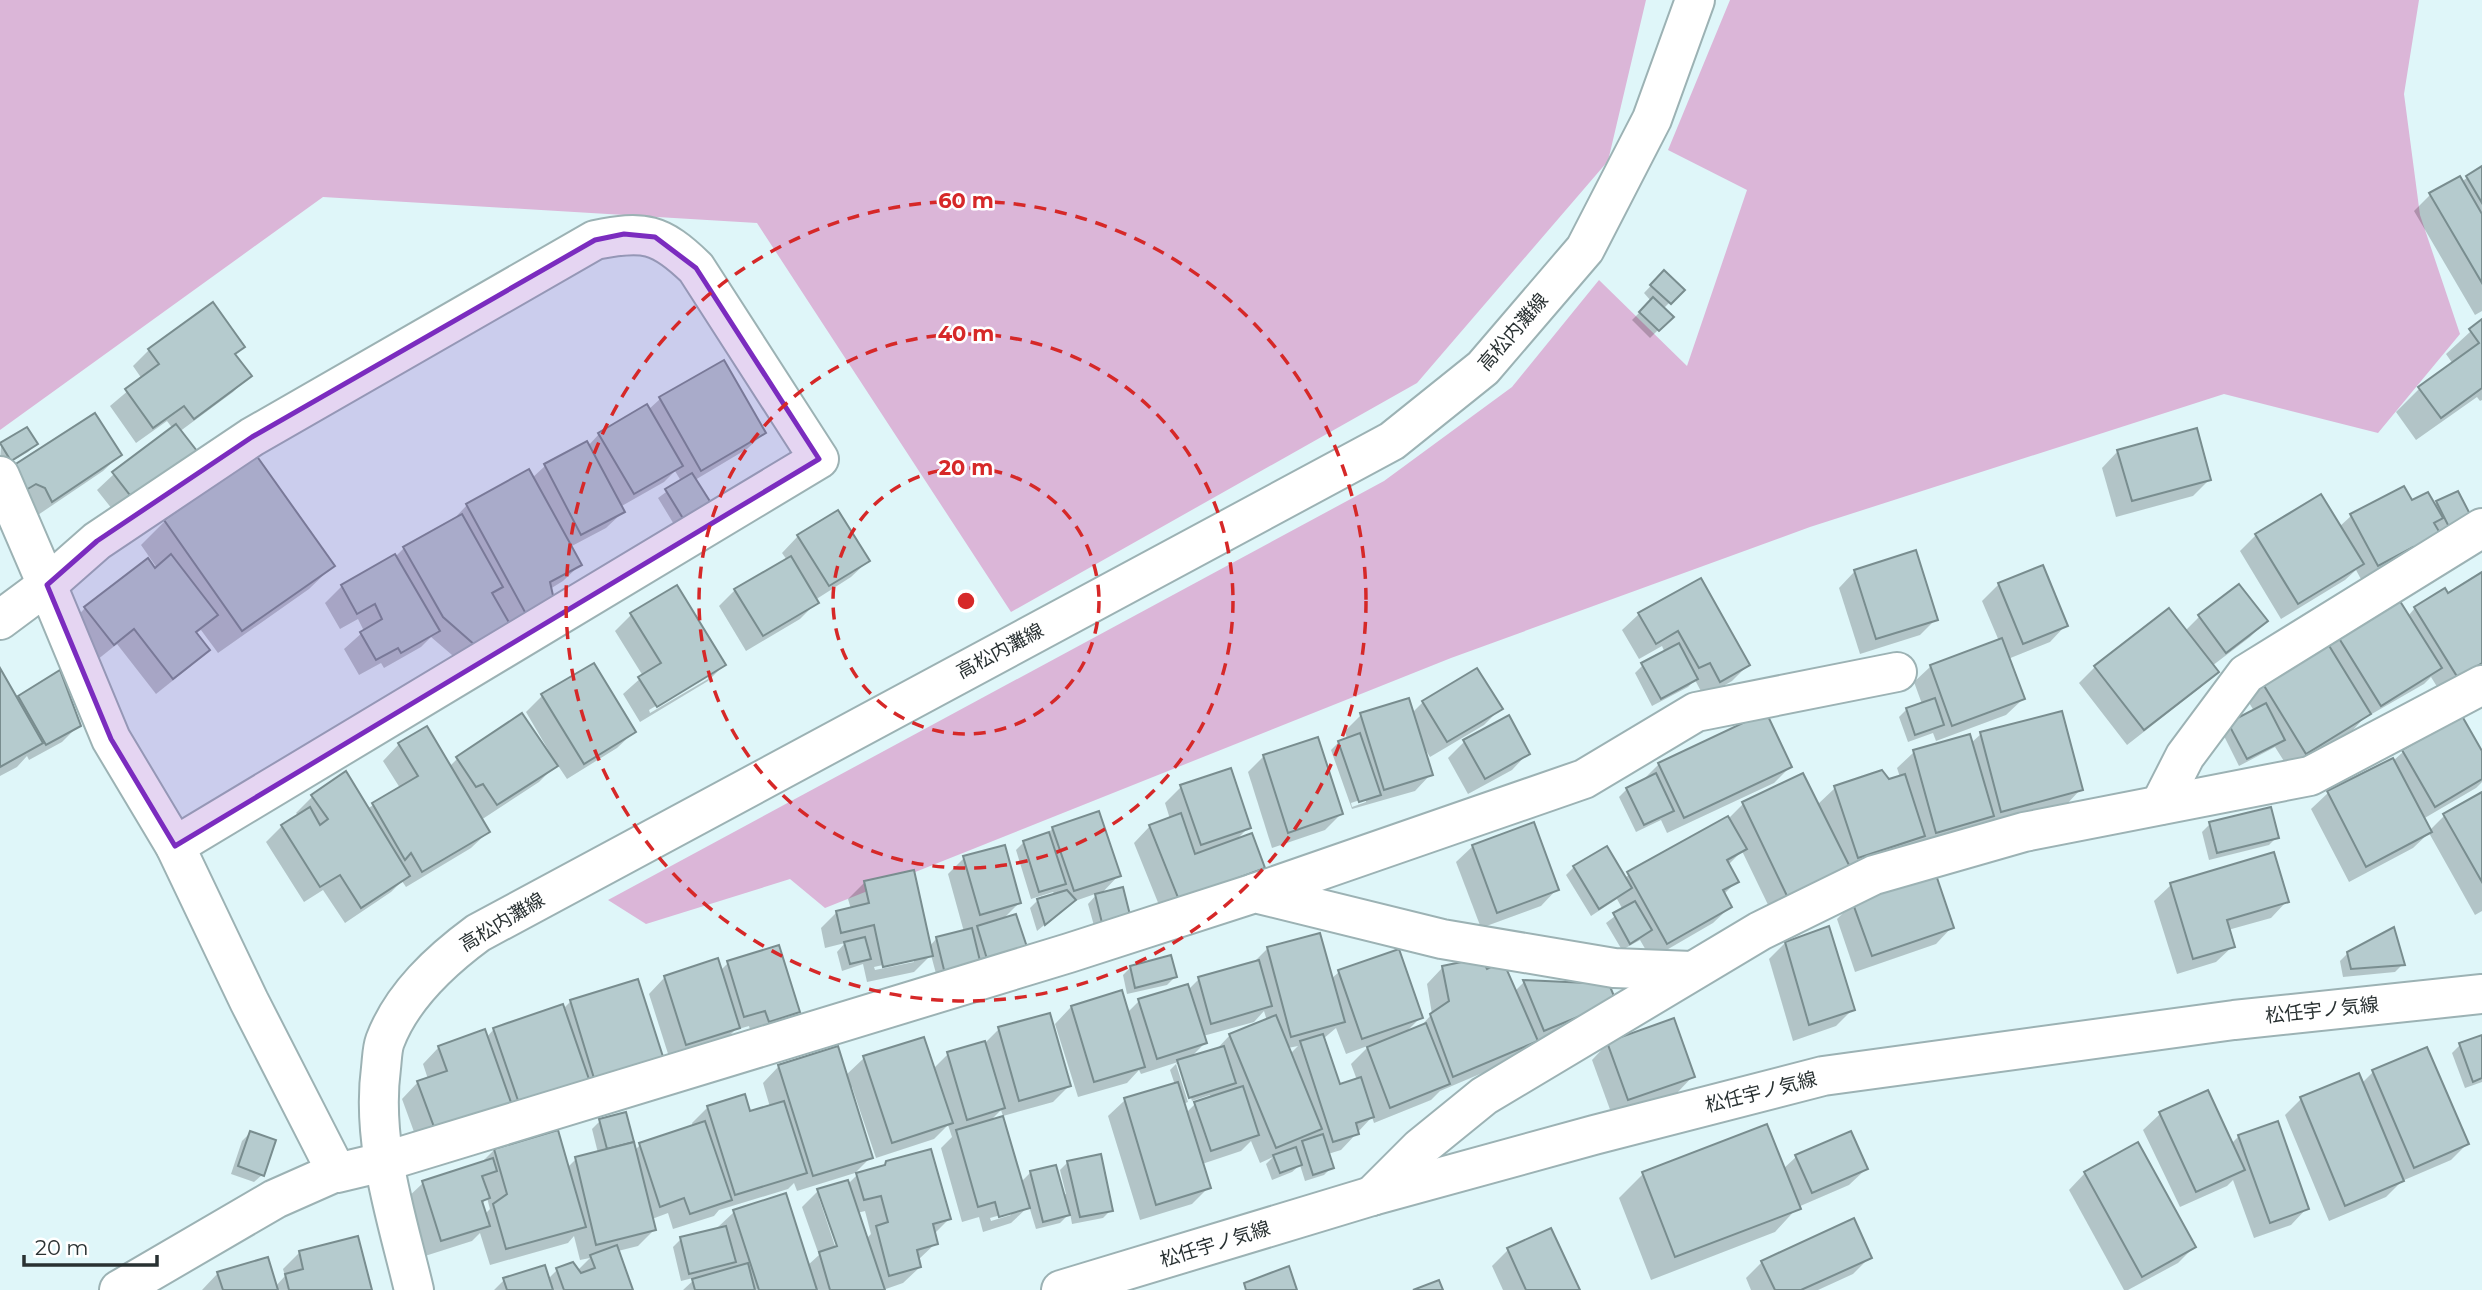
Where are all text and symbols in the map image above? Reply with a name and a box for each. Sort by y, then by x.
text: 60 m [938,188,994,213]
street label: 高松内灘線 [1473,289,1553,375]
text: 40 m [938,321,994,346]
text: 20 m [939,455,993,480]
centre of rings [954,589,978,613]
street label: 高松内灘線 [953,619,1047,683]
street label: 高松内灘線 [455,888,549,956]
street label: 松任宇ノ気線 [2264,993,2380,1027]
street label: 松任宇ノ気線 [1703,1067,1819,1117]
street label: 松任宇ノ気線 [1157,1216,1273,1272]
scale bar [24,1224,158,1268]
text: 20 m [35,1235,89,1260]

